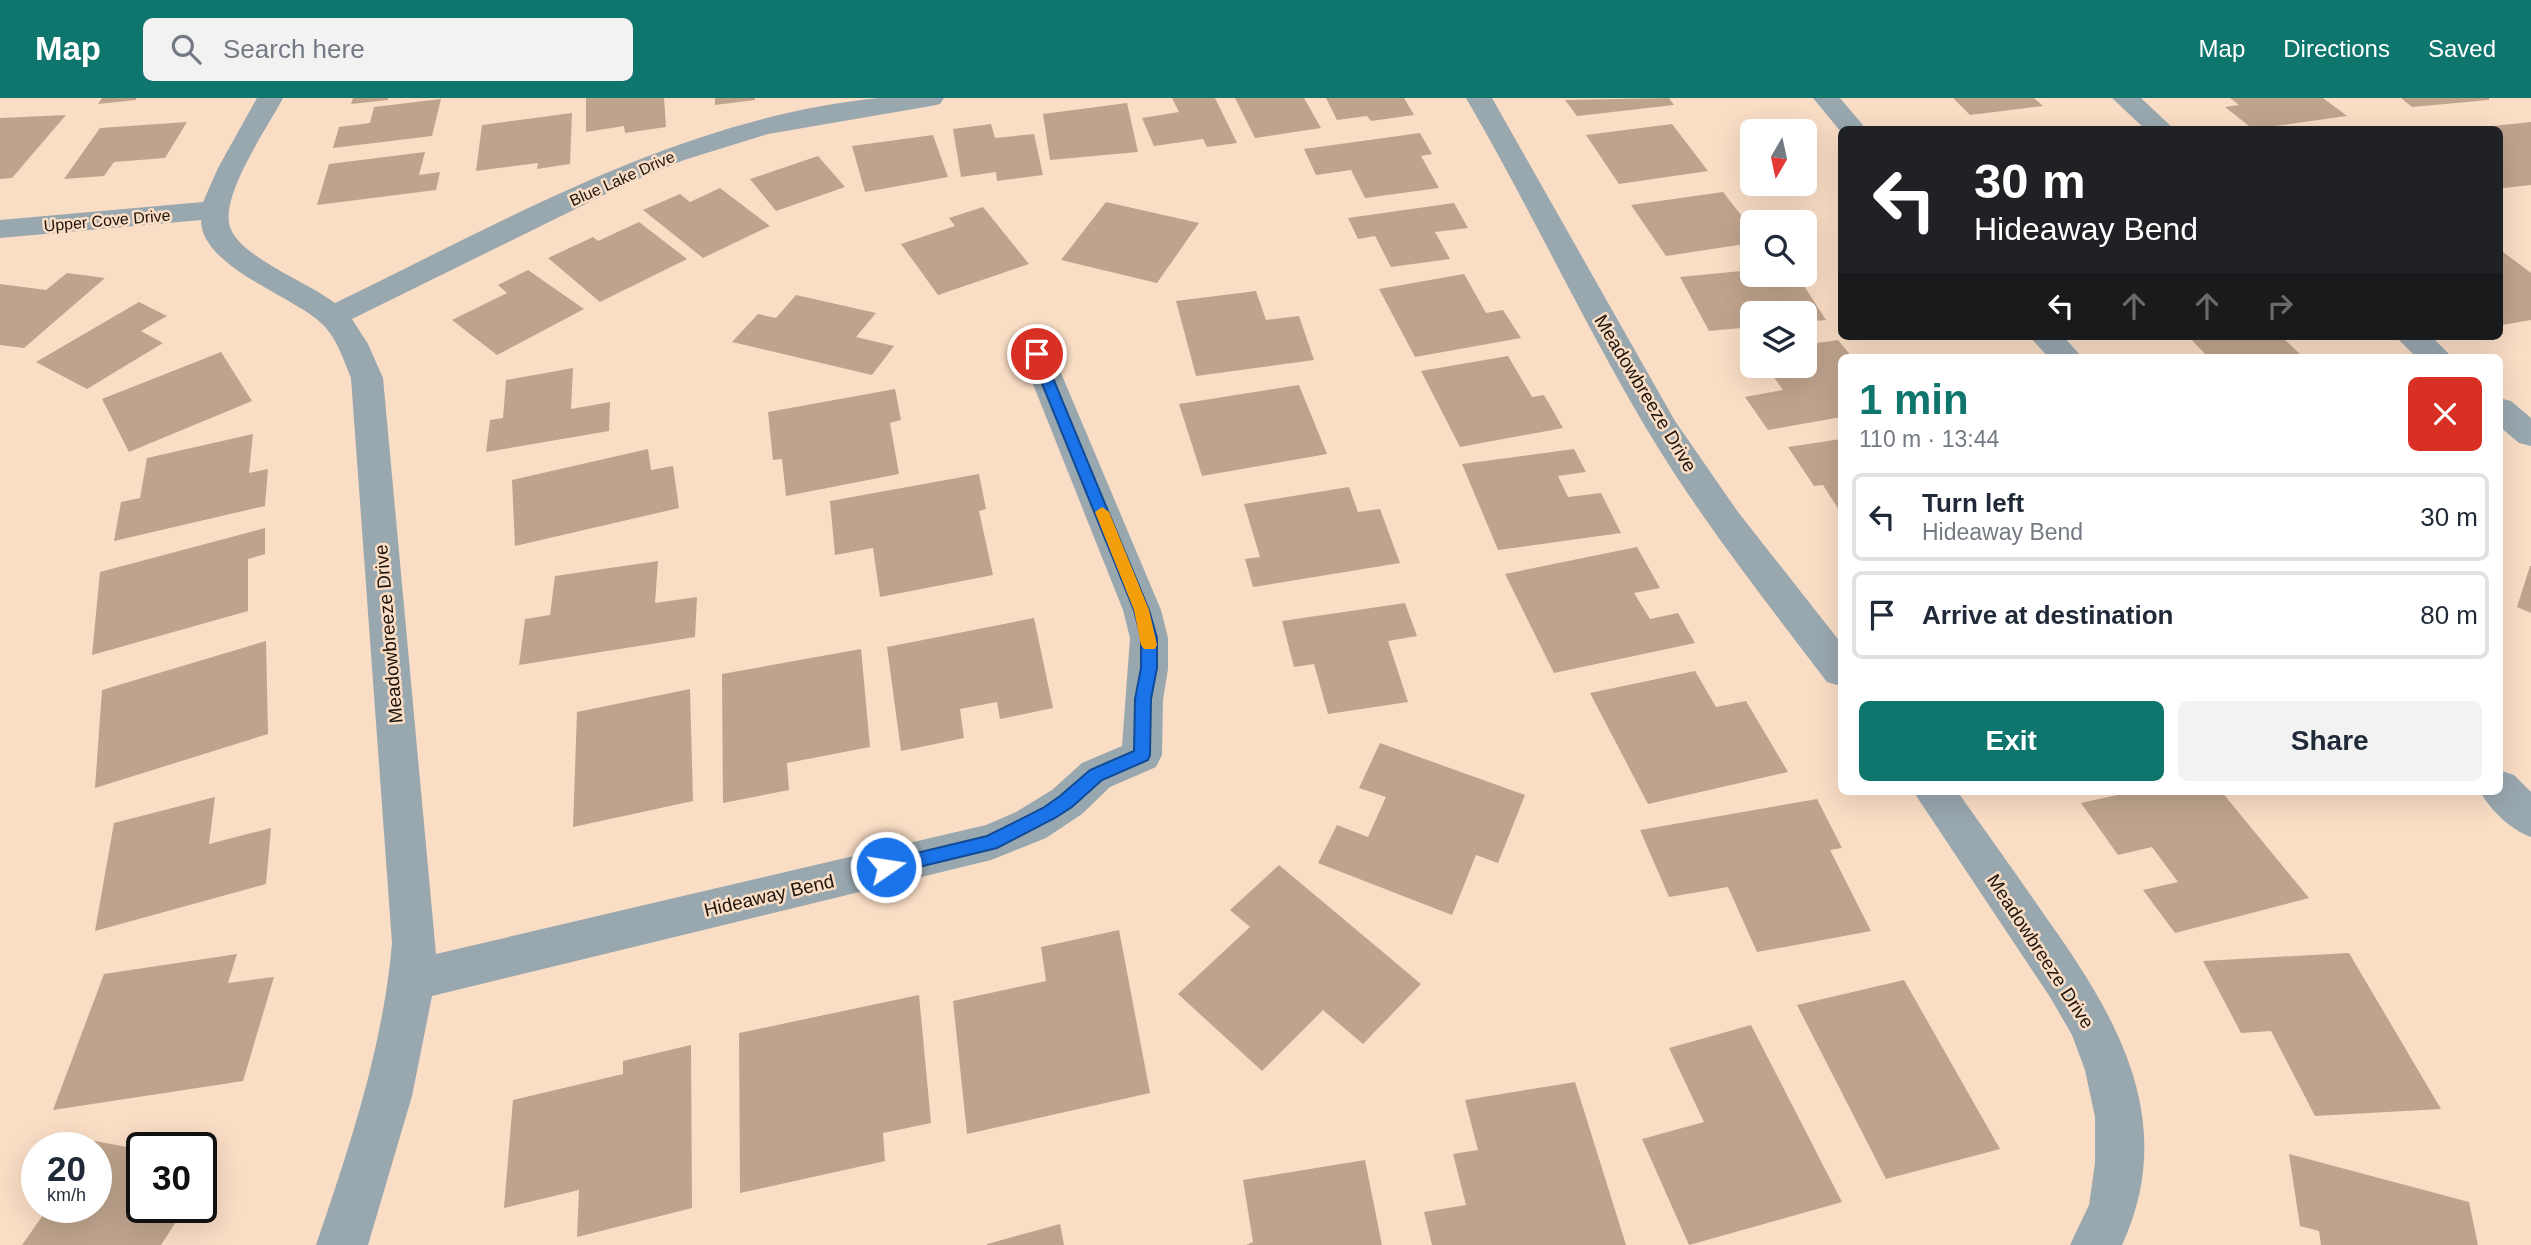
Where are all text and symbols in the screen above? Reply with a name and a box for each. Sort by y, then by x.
search box [143,18,633,81]
text: Map [35,30,101,67]
icon: search [167,30,205,68]
text: Search here [223,34,365,64]
text: Map [2199,35,2245,62]
text: Directions [2283,35,2390,62]
text: Saved [2428,35,2496,62]
north arrow [1740,119,1816,196]
map controls [1740,119,1817,378]
street label: Blue Lake Drive [567,148,677,209]
icon: left [1859,154,1950,245]
text: 30 m [1974,154,2086,208]
street label: Upper Cove Drive [43,206,171,235]
button: search [1740,210,1817,287]
text: Hideaway Bend [1974,211,2198,247]
icon: left [2042,287,2080,325]
icon: ahead [2115,287,2153,325]
icon: ahead [2188,287,2226,325]
icon: right [2261,287,2299,325]
button: layers [1740,301,1817,378]
street label: Meadowbreeze Drive [1590,311,1701,476]
pin [1007,324,1067,384]
icon: arrive [1018,335,1056,373]
text: 1 min [1859,376,1969,423]
button: close [2408,377,2482,451]
text: 110 m · 13:44 [1859,426,1999,452]
text: Turn left [1922,488,2024,518]
icon: left [1863,498,1901,536]
text: 30 m [2420,502,2478,532]
text: Hideaway Bend [1922,519,2083,545]
street label: Meadowbreeze Drive [370,544,407,724]
icon: arrive [1863,596,1901,634]
text: Arrive at destination [1922,600,2173,630]
text: 80 m [2420,600,2478,630]
button: Exit [1859,701,2164,781]
button: Share [2178,701,2482,781]
position arrow [849,830,923,904]
street label: Hideaway Bend [702,870,836,921]
street label: Meadowbreeze Drive [1983,870,2098,1032]
speed limit sign: 30 [126,1132,217,1223]
text: 20 [47,1149,86,1188]
text: km/h [47,1185,86,1205]

